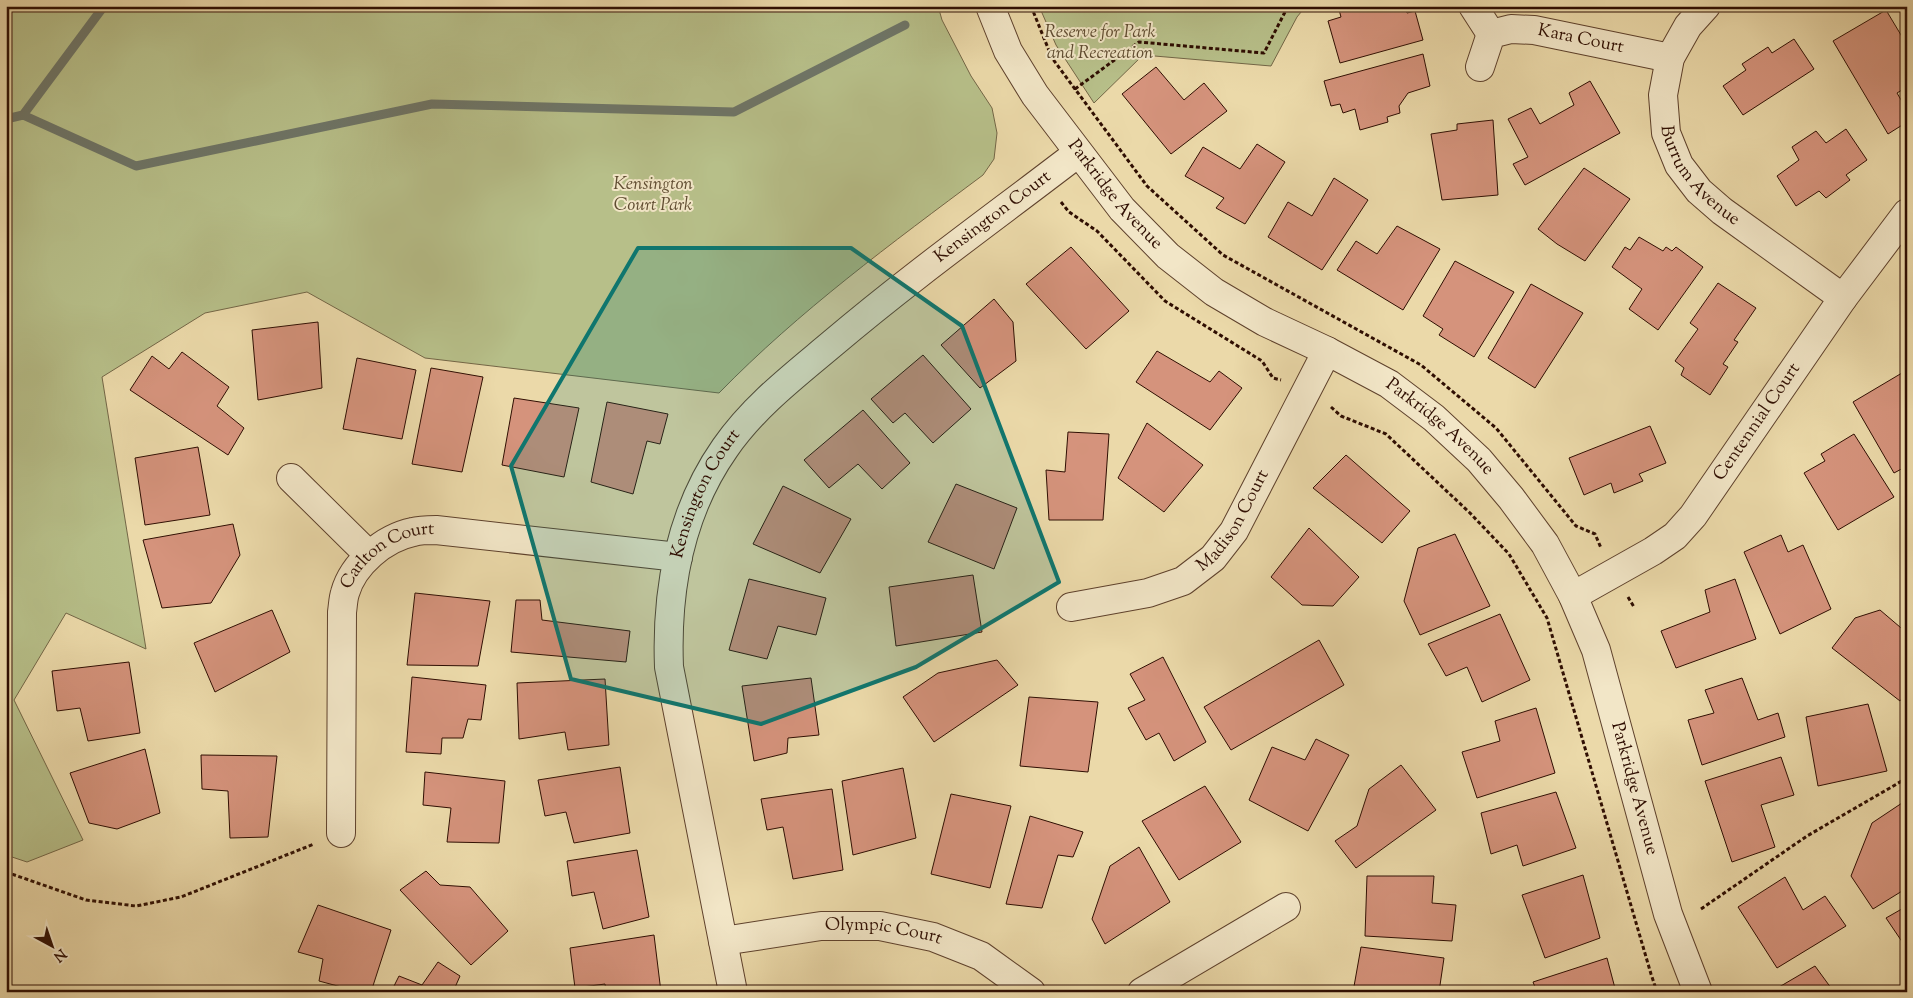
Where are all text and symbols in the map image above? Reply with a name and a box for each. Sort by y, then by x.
street label: Kara Court [1535,18,1626,61]
park label: Reserve for Park and Recreation [1044,20,1156,67]
street label: Burrum Avenue [1652,124,1745,233]
street label: Parkridge Avenue [1061,134,1168,256]
street label: Kensington Court [929,165,1057,270]
park label: Kensington Court Park [613,172,693,219]
street label: Centennial Court [1708,358,1807,487]
street label: Parkridge Avenue [1380,372,1500,481]
street label: Kensington Court [665,424,747,561]
street label: Madison Court [1191,466,1276,579]
street label: Carlton Court [335,517,434,594]
street label: Parkridge Avenue [1603,719,1664,858]
street label: Olympic Court [825,913,946,952]
north arrow [28,920,78,970]
text: N [48,943,70,966]

